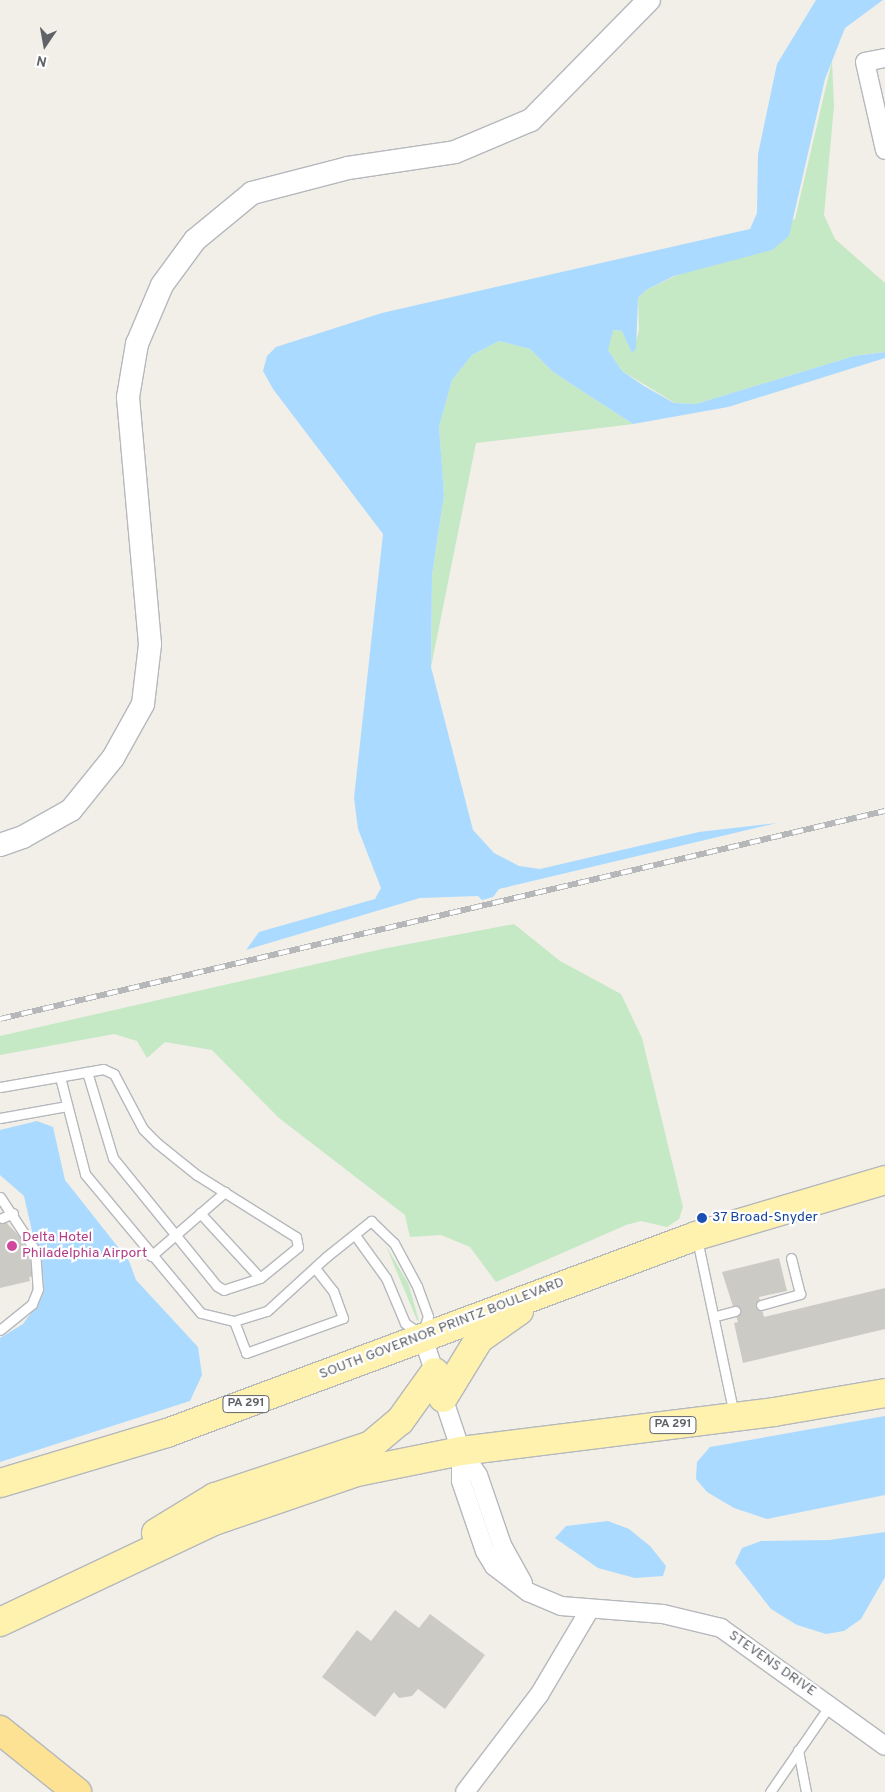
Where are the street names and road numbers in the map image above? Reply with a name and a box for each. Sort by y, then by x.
street label: SOUTH GOVERNOR PRINTZ BOULEVARD [317,1274,567,1384]
road number: PA 291 [221,1395,271,1414]
road number: PA 291 [648,1416,698,1434]
street label: STEVENS DRIVE [725,1628,819,1700]

